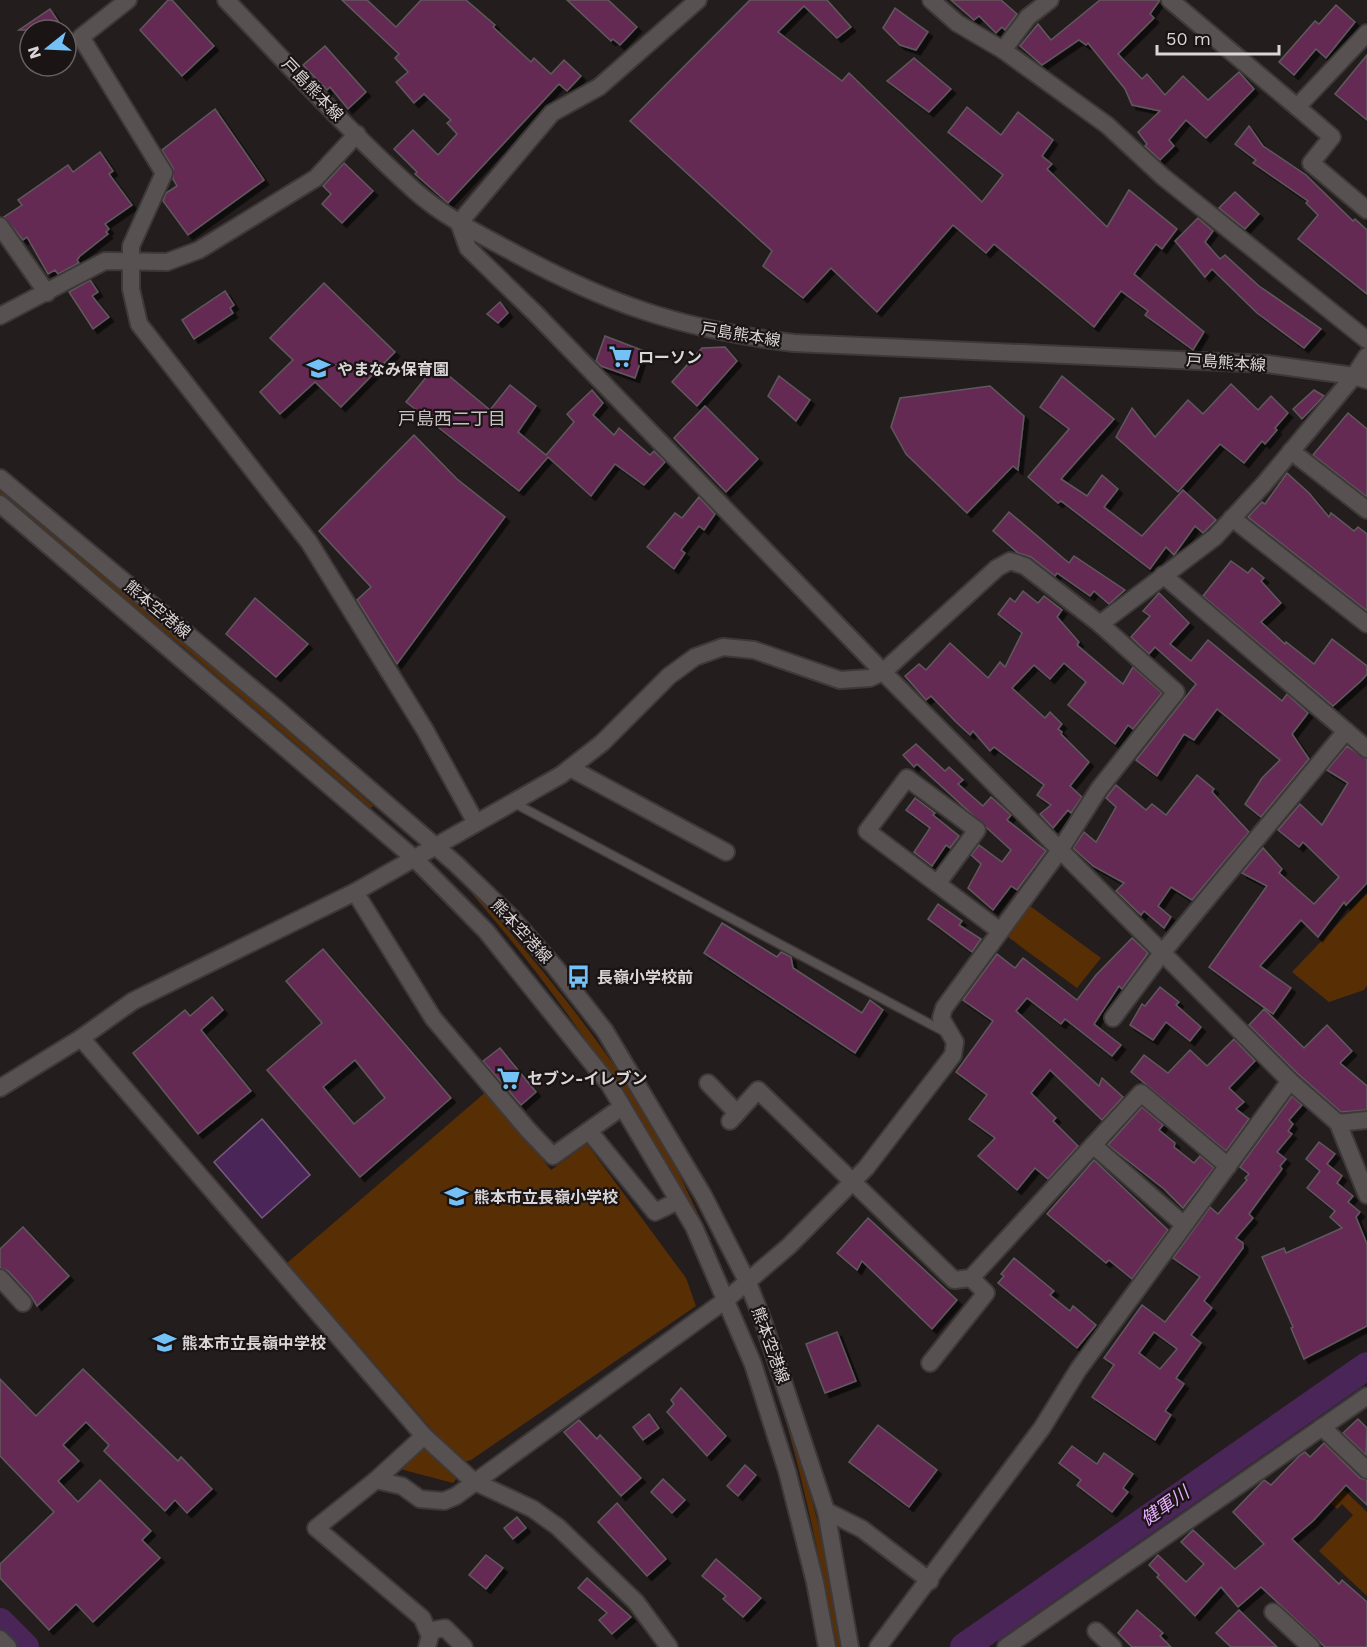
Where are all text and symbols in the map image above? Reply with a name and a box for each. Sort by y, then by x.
north arrow [18,18,78,78]
scale bar [1157,18,1278,56]
text: 50 m [1166,28,1211,49]
text: N [23,44,45,61]
street label: 戸島熊本線 [278,54,347,125]
street label: 戸島熊本線 [700,319,782,350]
supermarket icon: ローソン [607,344,633,370]
place label: ローソン [638,348,702,367]
street label: 戸島熊本線 [1185,350,1267,375]
school or university icon: やまなみ保育園 [306,356,332,382]
place label: やまなみ保育園 [337,360,449,379]
district label: 戸島西二丁目 [398,408,506,429]
street label: 熊本空港線 [121,576,194,642]
street label: 熊本空港線 [487,896,556,967]
bus stop icon: 長嶺小学校前 [566,964,592,990]
place label: 長嶺小学校前 [597,968,693,987]
supermarket icon: セブン-イレブン [496,1065,522,1091]
place label: セブン-イレブン [527,1069,647,1088]
school or university icon: 熊本市立長嶺小学校 [443,1184,469,1210]
place label: 熊本市立長嶺小学校 [474,1188,618,1207]
street label: 熊本空港線 [748,1304,793,1386]
school or university icon: 熊本市立長嶺中学校 [151,1330,177,1356]
place label: 熊本市立長嶺中学校 [182,1334,326,1353]
water label: 健軍川 [1137,1480,1194,1530]

